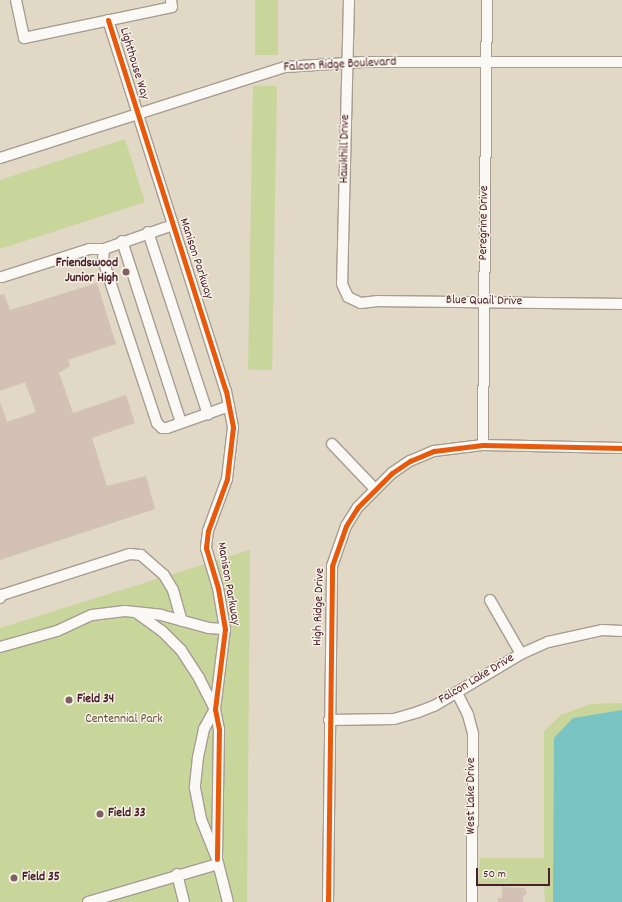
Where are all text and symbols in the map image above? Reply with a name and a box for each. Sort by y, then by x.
street label: Lighthouse Way [115,26,151,102]
street label: Falcon Ridge Boulevard [283,55,397,77]
street label: Hawkhill Drive [338,114,354,184]
street label: Peregrine Drive [477,185,493,261]
street label: Manison Parkway [175,217,215,301]
place label: Friendswood Junior High [56,257,118,288]
marker: Friendswood Junior High [121,267,131,277]
street label: Blue Quail Drive [446,294,522,310]
street label: Manison Parkway [212,541,242,627]
street label: High Ridge Drive [311,568,329,646]
street label: Falcon Lake Drive [436,651,518,709]
place label: Field 34 [77,692,114,708]
marker: Field 34 [64,695,74,705]
park label: Centennial Park [85,712,163,728]
street label: West Lake Drive [464,758,480,834]
place label: Field 33 [108,806,146,822]
marker: Field 33 [95,809,105,819]
scale bar [478,860,552,886]
text: 50 m [483,866,506,883]
place label: Field 35 [22,870,60,886]
marker: Field 35 [9,873,19,883]

